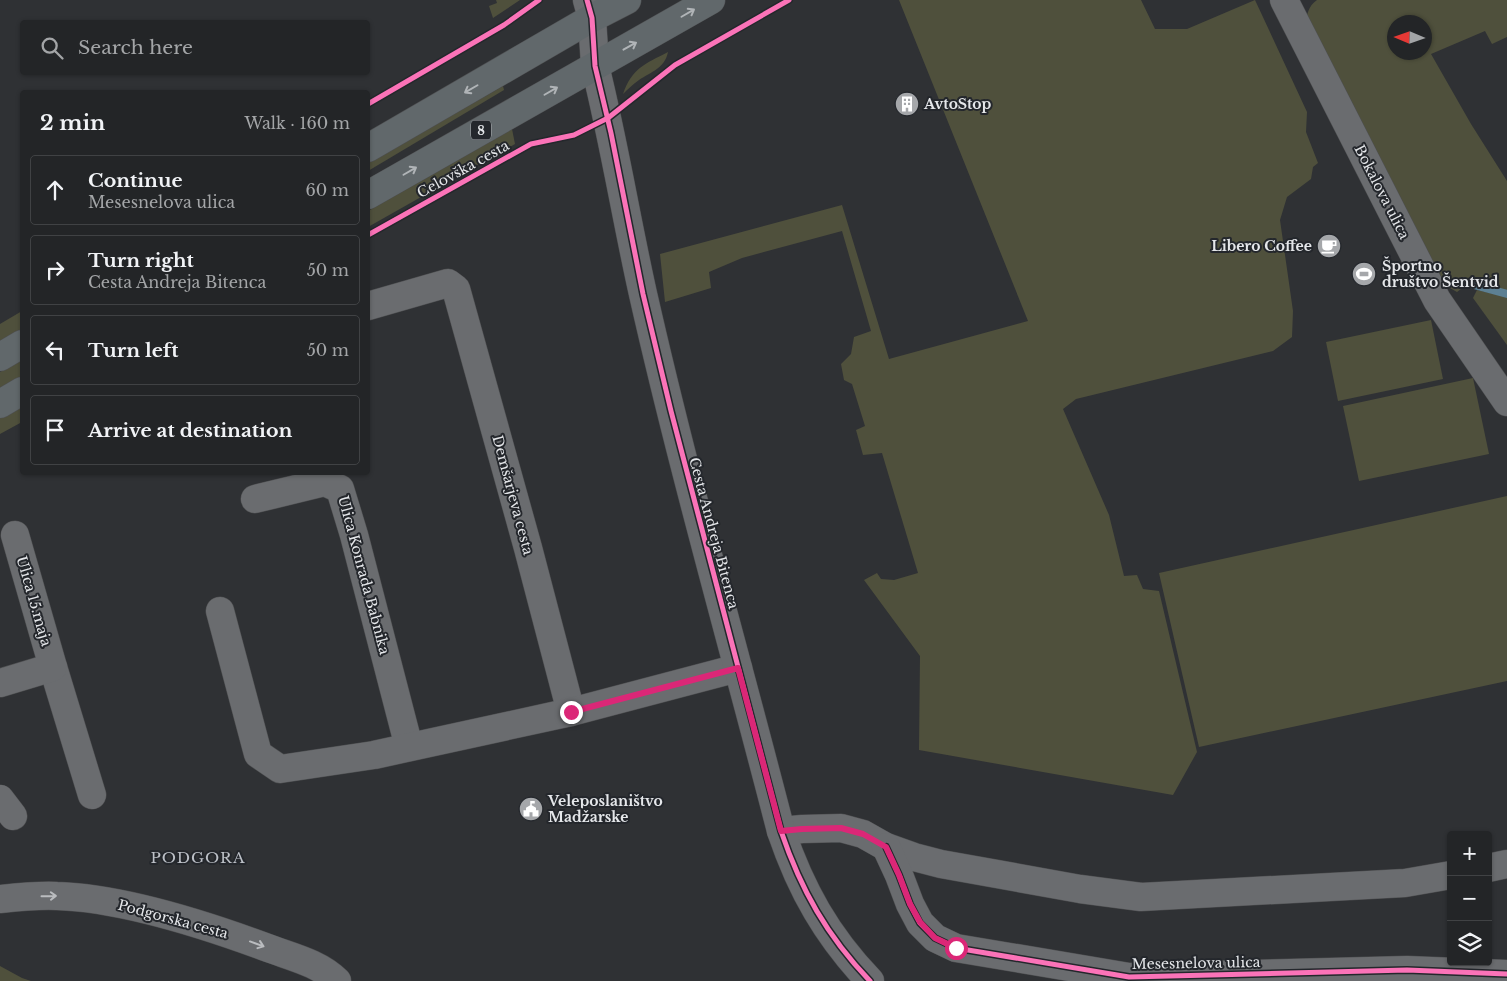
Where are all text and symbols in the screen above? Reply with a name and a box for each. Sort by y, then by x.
one-way arrow [681,8,696,18]
north arrow [1387,15,1432,60]
search box [20,20,370,75]
icon: search [38,34,66,62]
text: Search here [78,36,193,59]
one-way arrow [623,41,638,51]
one-way arrow [464,84,478,94]
one-way arrow [544,86,559,96]
building icon: AvtoStop [894,91,920,117]
place label: AvtoStop [923,95,992,113]
text: 2 min [40,110,105,136]
text: Walk · 160 m [245,113,350,133]
road number: 8 [471,120,491,140]
street label: Celovška cesta [414,136,512,202]
street label: Bokalova ulica [1350,142,1414,242]
one-way arrow [402,166,417,176]
text: Continue [88,169,183,192]
icon: ahead [41,176,69,204]
text: 60 m [306,180,349,200]
text: Mesesnelova ulica [88,192,235,212]
cafe icon: Libero Coffee [1316,233,1342,259]
place label: Libero Coffee [1211,237,1312,255]
text: Turn right [88,249,194,272]
icon: right [41,256,69,284]
place label: Športno društvo Šentvid [1382,256,1499,291]
text: 50 m [307,260,349,280]
sports icon: Športno društvo Šentvid [1351,261,1377,287]
text: Cesta Andreja Bitenca [88,272,266,292]
icon: left [41,336,69,364]
text: Turn left [88,339,179,362]
text: 50 m [307,340,349,360]
icon: arrive [41,416,69,444]
text: Arrive at destination [88,419,292,442]
street label: Demšarjeva cesta [488,433,538,557]
street label: Cesta Andreja Bitenca [685,455,743,611]
street label: Ulica Konrada Babnika [334,494,394,657]
street label: Ulica 15.maja [13,554,56,648]
route end [560,701,583,724]
place label: Veleposlaništvo Madžarske [547,792,663,826]
public building icon: Veleposlaništvo Madžarske [518,796,544,822]
map controls [1447,831,1492,966]
button: + [1447,831,1492,876]
district label: PODGORA [150,848,246,867]
button: − [1447,876,1492,921]
one-way arrow [40,891,56,901]
street label: Podgorska cesta [116,896,230,942]
button: layers [1447,921,1492,966]
route start [945,937,968,960]
one-way arrow [249,940,264,949]
street label: Mesesnelova ulica [1131,953,1261,973]

